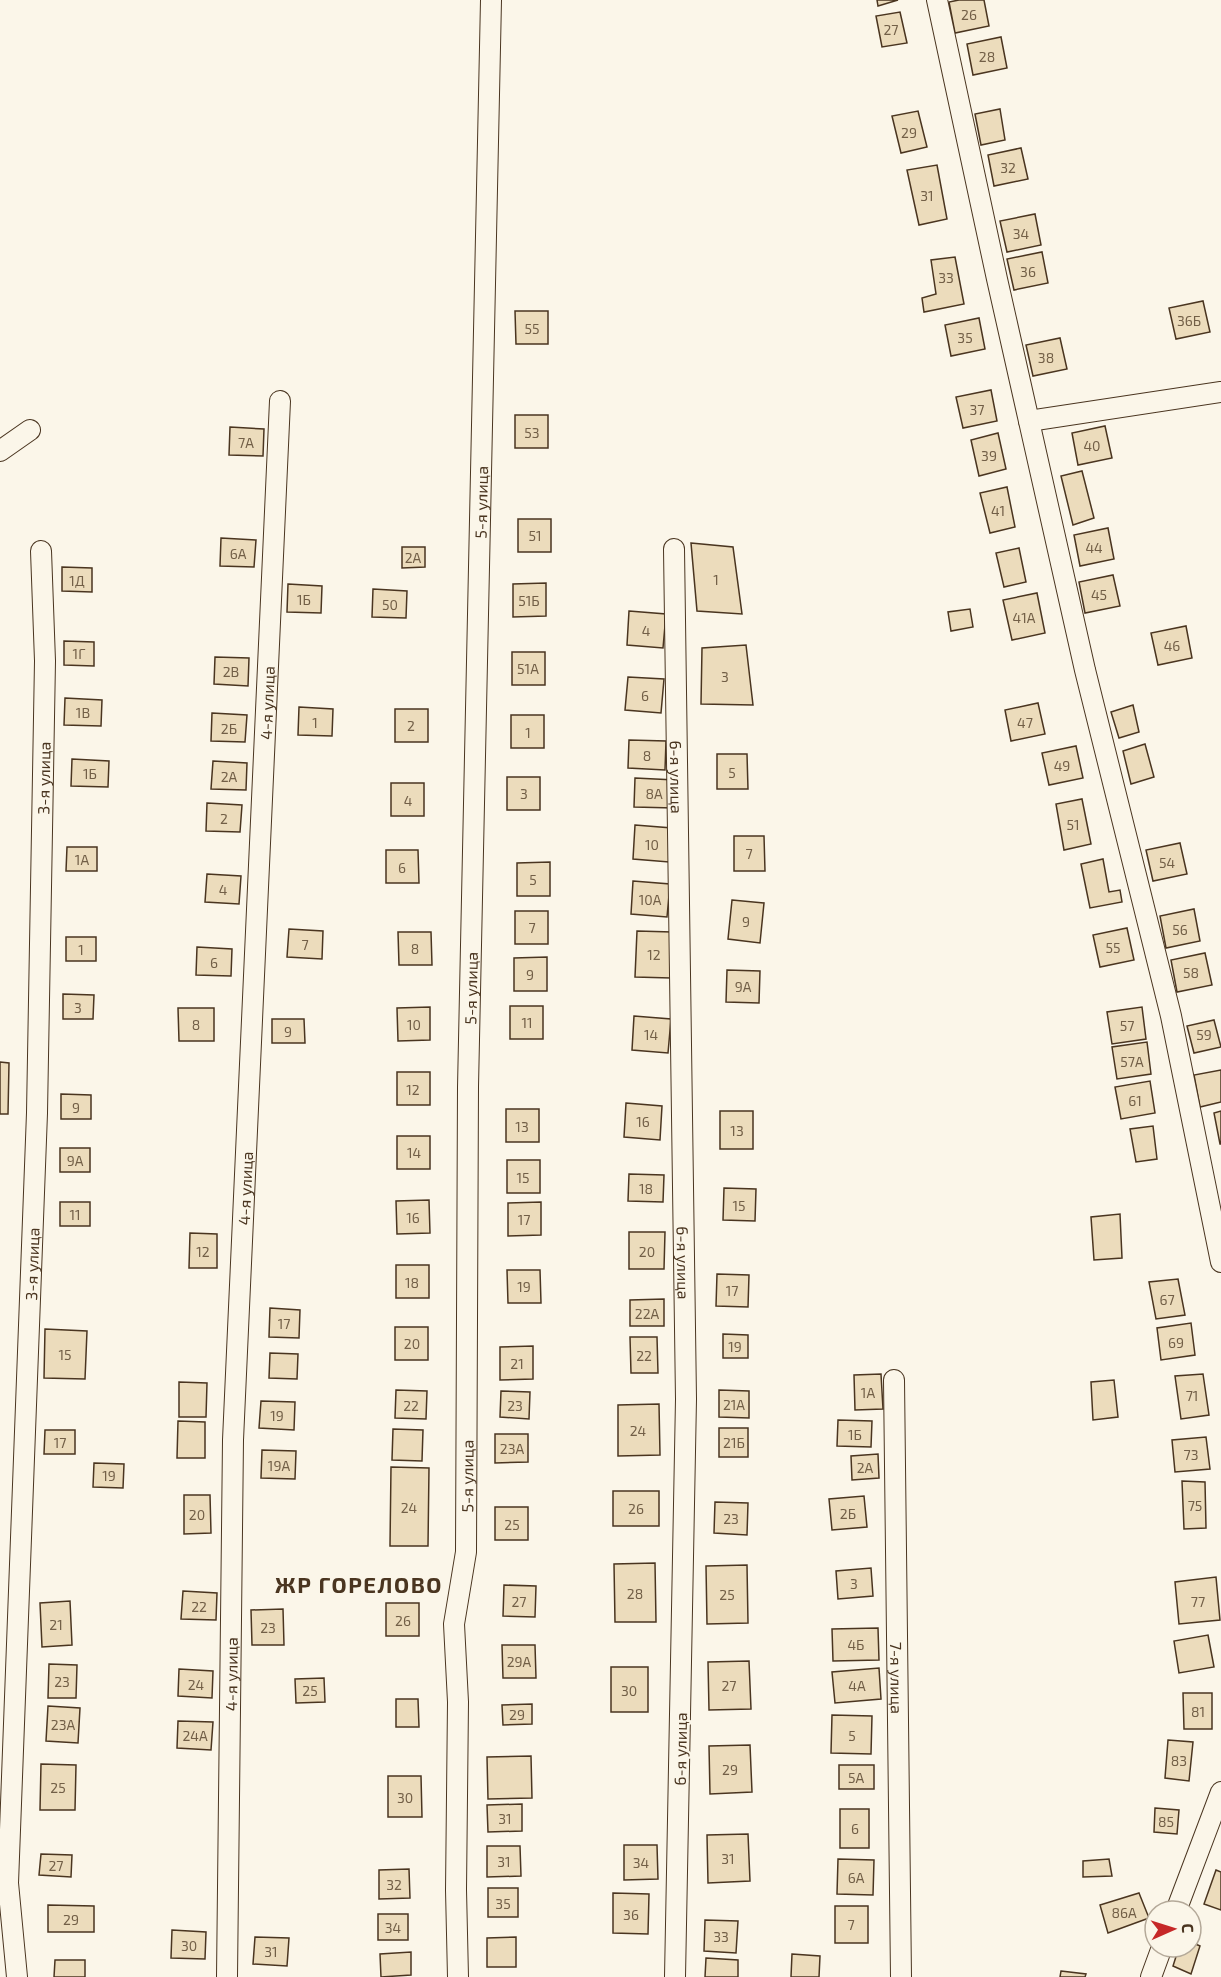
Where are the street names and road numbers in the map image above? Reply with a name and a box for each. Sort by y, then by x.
street label: 5-я улица [470,466,491,539]
street label: 4-я улица [255,665,278,740]
street label: 6-я улица [667,740,687,814]
street label: 3-я улица [33,741,53,815]
street label: 5-я улица [460,952,481,1025]
street label: 4-я улица [233,1151,256,1226]
street label: 6-я улица [673,1226,694,1300]
street label: 3-я улица [20,1227,42,1301]
street label: 5-я улица [457,1440,477,1513]
street label: 4-я улица [220,1637,241,1711]
street label: 7-я улица [887,1642,907,1714]
street label: 6-я улица [670,1712,691,1786]

